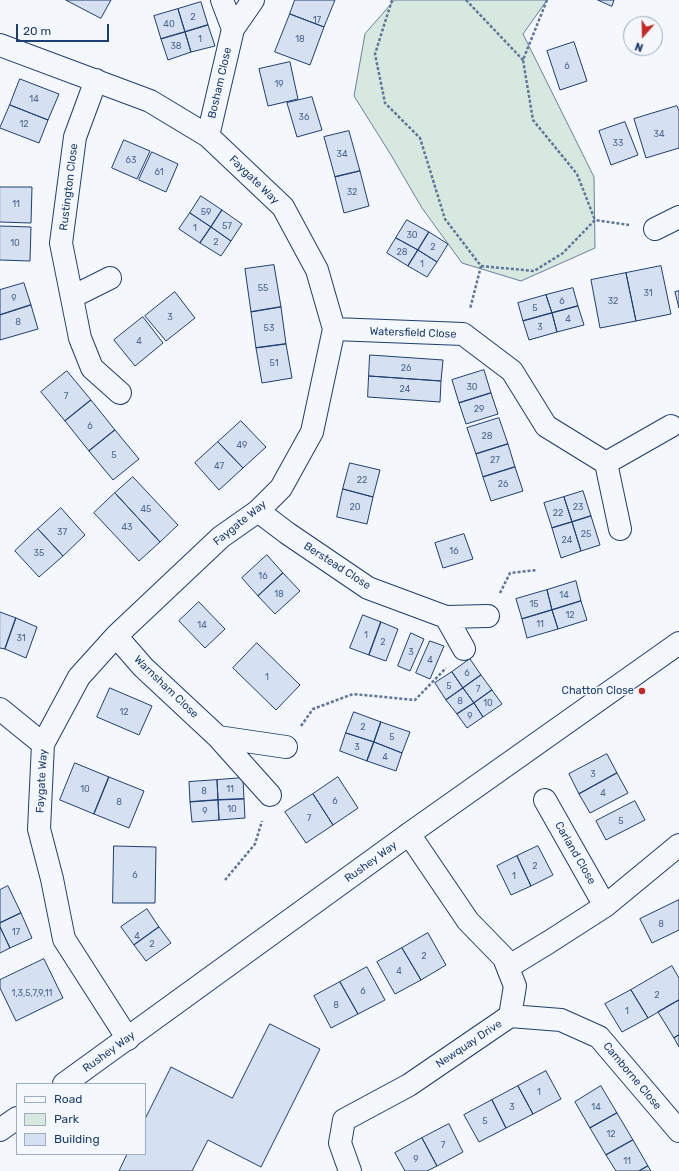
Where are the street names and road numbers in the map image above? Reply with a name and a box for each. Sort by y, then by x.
street label: Bosham Close [205,46,235,120]
street label: Rustington Close [57,143,81,231]
street label: Faygate Way [226,153,282,207]
street label: Watersfield Close [369,325,457,341]
street label: Faygate Way [211,498,269,548]
street label: Berstead Close [301,539,373,593]
street label: Warnsham Close [131,653,201,721]
street label: Faygate Way [34,749,50,813]
street label: Carland Close [552,819,598,887]
street label: Rushey Way [342,839,400,885]
street label: Newquay Drive [434,1017,504,1071]
street label: Rushey Way [80,1029,138,1075]
street label: Camborne Close [600,1040,664,1112]

